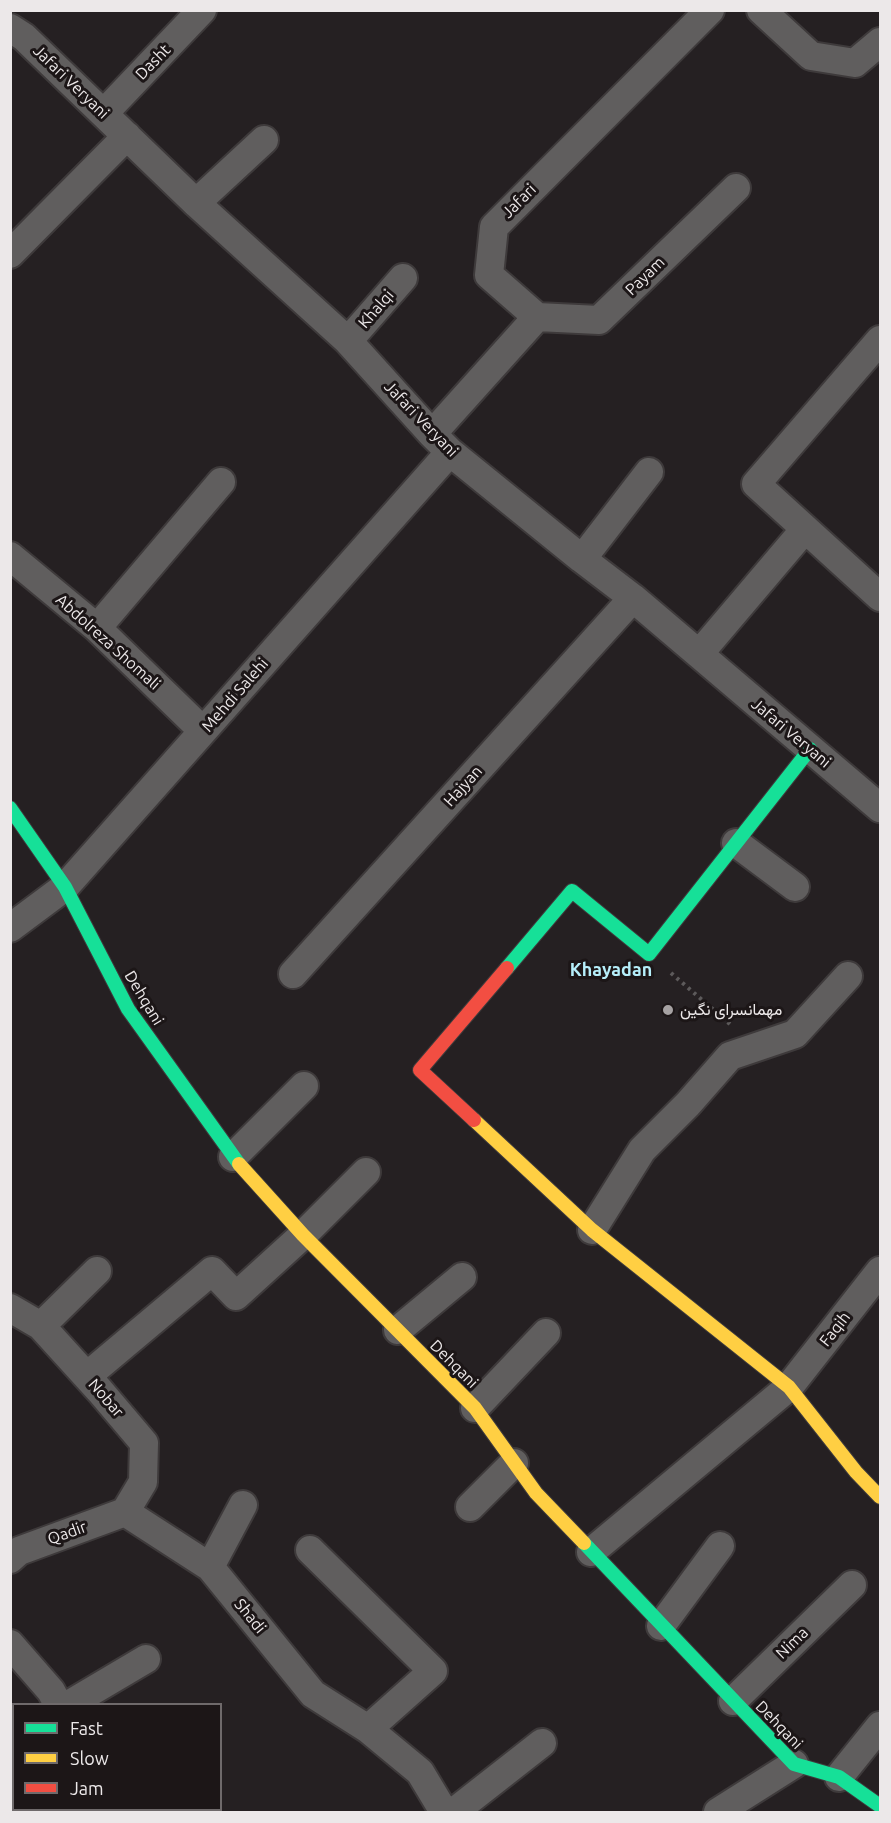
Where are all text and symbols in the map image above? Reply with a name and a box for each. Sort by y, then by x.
street label: Dasht [132,40,174,84]
street label: Jafari Veryani [29,41,113,123]
street label: Jafari [498,180,540,222]
street label: Payam [621,253,669,299]
street label: Khalqi [354,286,398,332]
street label: Jafari Veryani [380,377,462,461]
street label: Abdolreza Shomali [52,590,164,694]
street label: Mehdi Salehi [198,654,272,736]
street label: Jafari Veryani [747,694,835,772]
street label: Hajyan [440,762,486,810]
district label: Khayadan [570,959,652,981]
street label: Dehqani [120,967,168,1029]
place label: مهمانسرای نگین [680,1000,782,1020]
marker: مهمانسرای نگین [661,1003,675,1017]
street label: Faqih [816,1308,854,1350]
street label: Dehqani [426,1336,482,1392]
street label: Nobar [84,1375,128,1421]
street label: Qadir [45,1517,89,1549]
street label: Shadi [230,1595,270,1637]
street label: Nima [772,1623,812,1663]
street label: Dehqani [751,1697,807,1753]
legend [12,1703,222,1811]
text: Fast [70,1718,103,1738]
text: Slow [70,1748,109,1768]
text: Jam [70,1778,104,1798]

